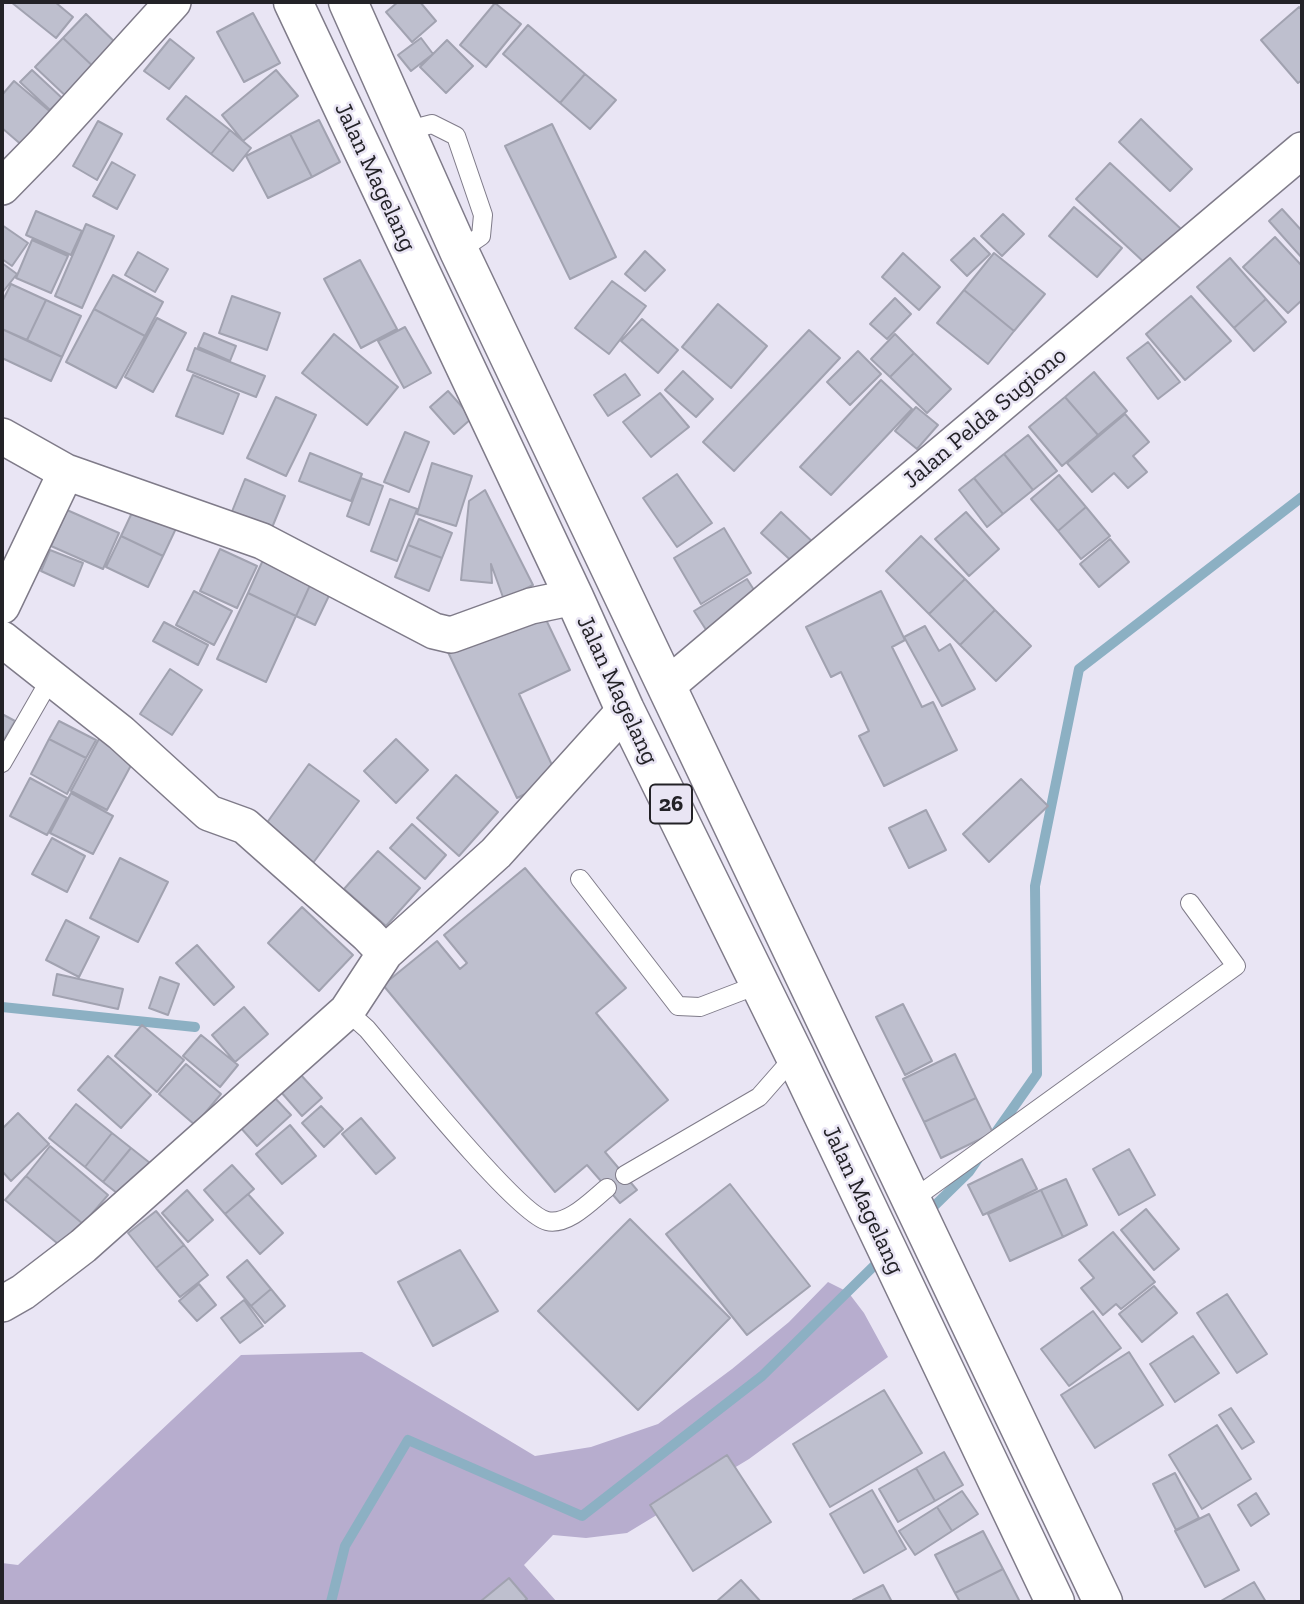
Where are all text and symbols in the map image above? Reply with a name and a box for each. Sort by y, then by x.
street label: Jalan Magelang [328,98,422,256]
street label: Jalan Pelda Sugiono [897,341,1073,495]
street label: Jalan Magelang [570,611,664,769]
road number: 26 [650,784,692,824]
street label: Jalan Magelang [816,1121,910,1279]

